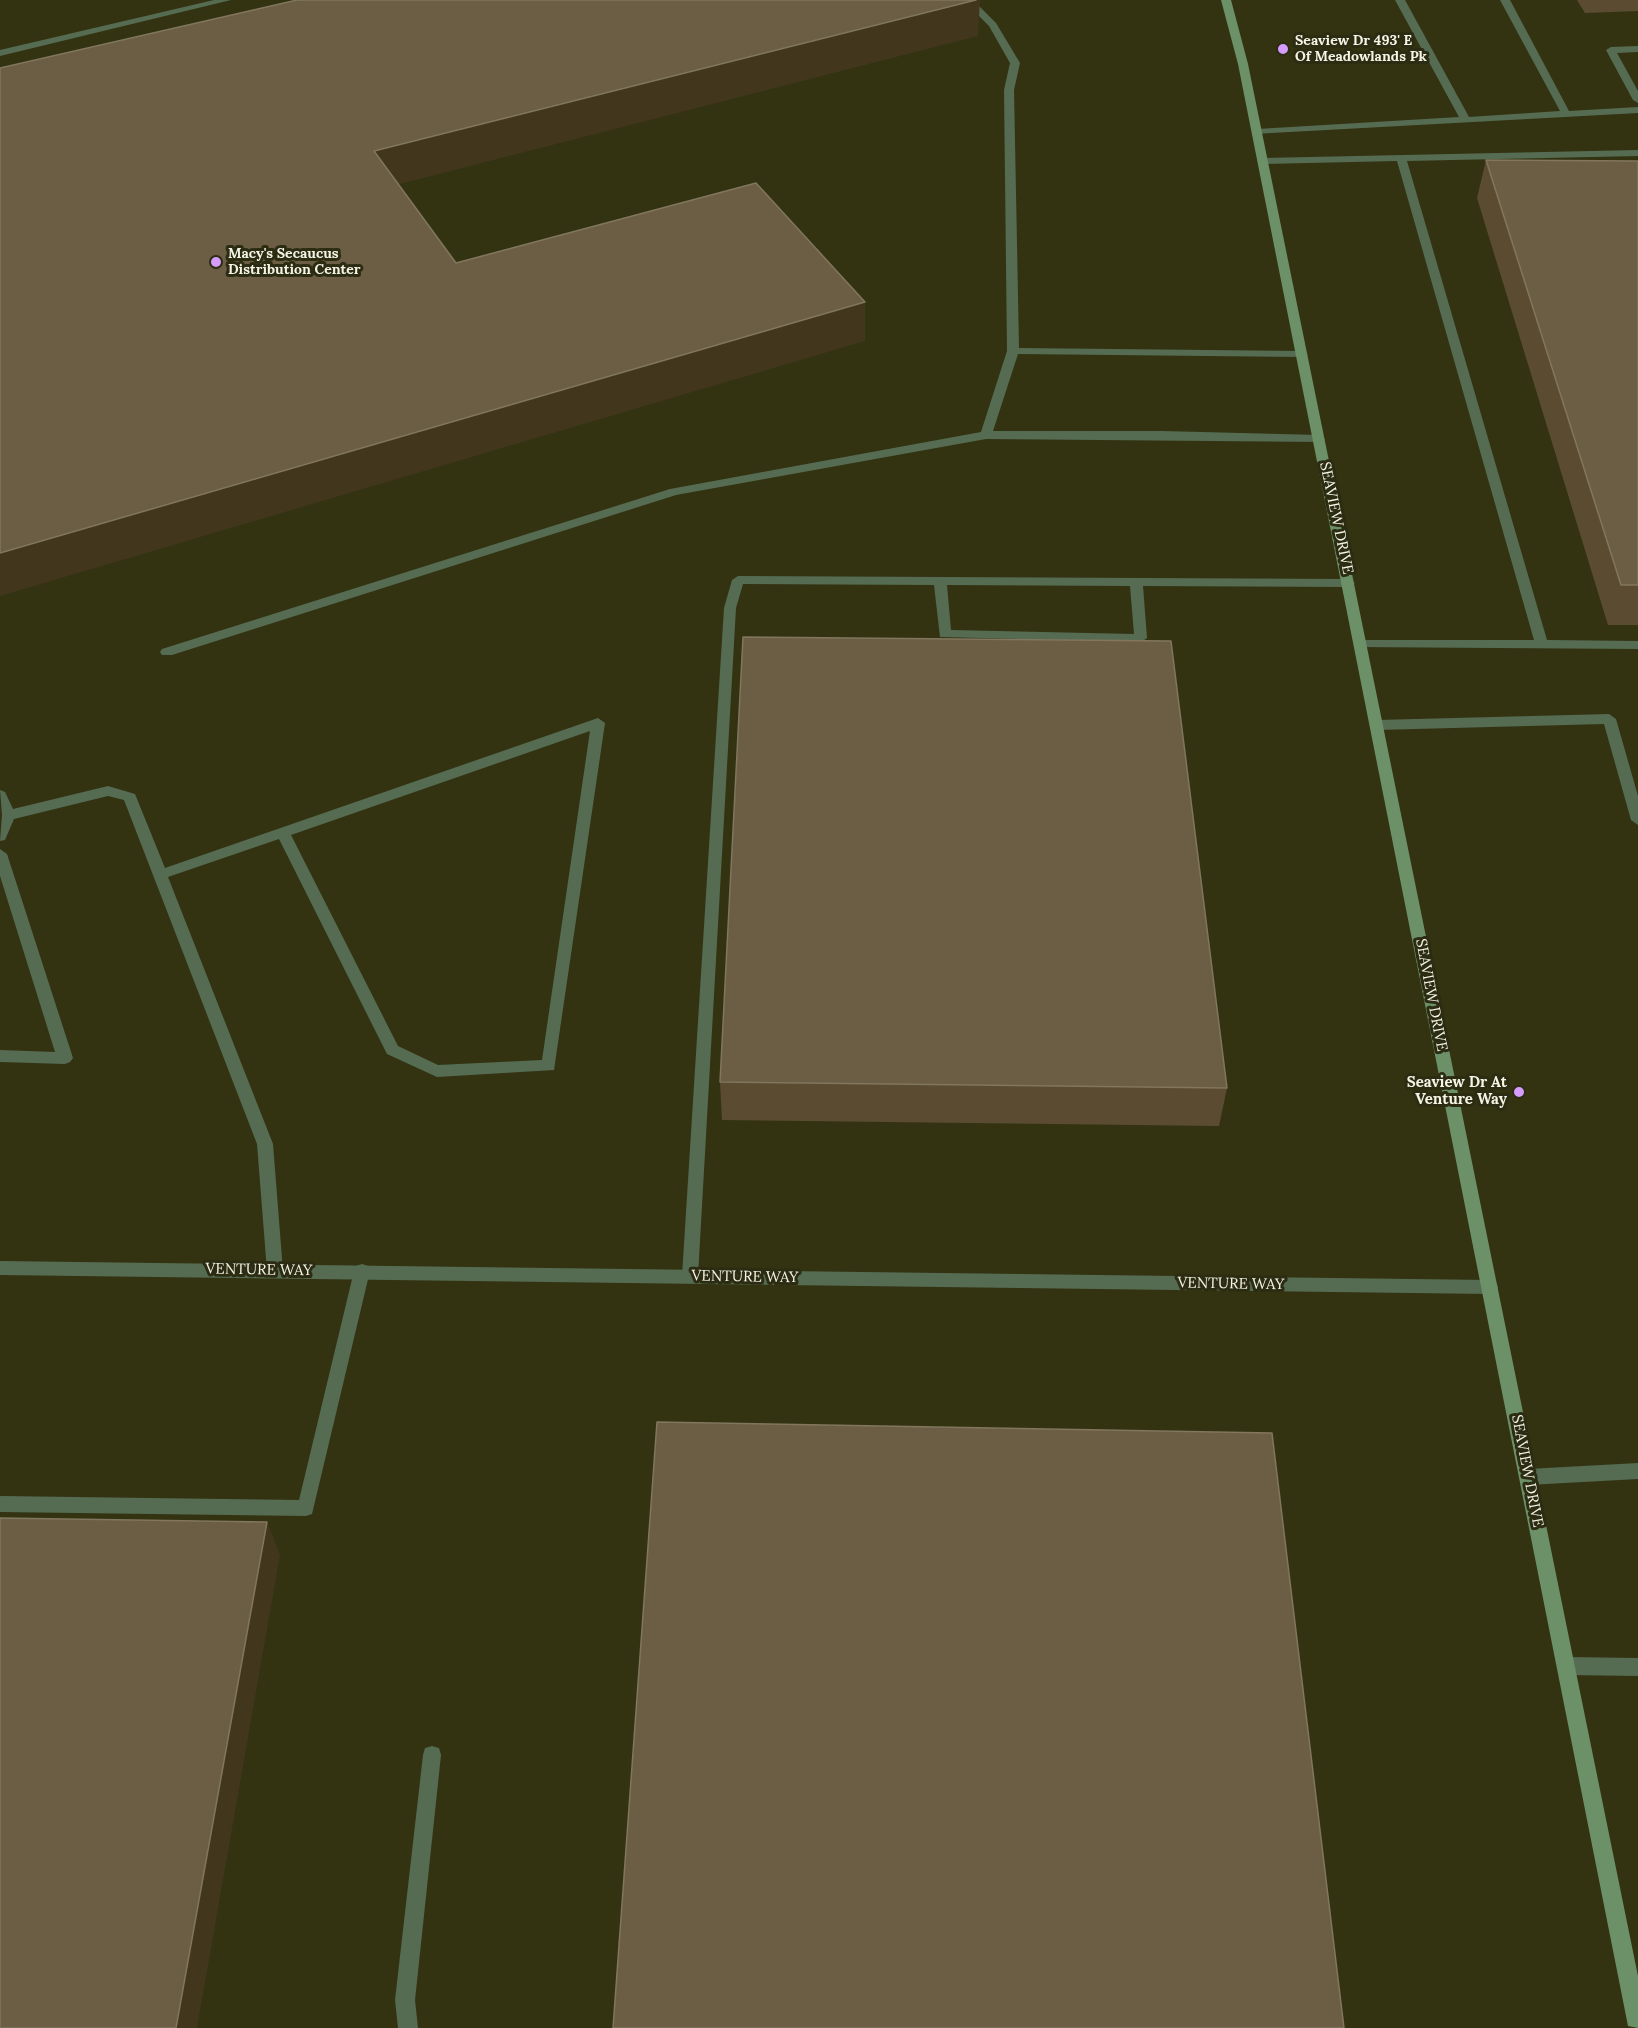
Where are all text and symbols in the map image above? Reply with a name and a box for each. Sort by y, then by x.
place label: Seaview Dr 493' E Of Meadowlands Pk [1295,33,1427,66]
marker: Seaview Dr 493' E Of Meadowlands Pk [1276,42,1290,56]
place label: Macy's Secaucus Distribution Center [228,246,361,278]
marker: Macy's Secaucus Distribution Center [209,255,223,269]
street label: SEAVIEW DRIVE [1315,460,1357,576]
street label: SEAVIEW DRIVE [1411,937,1451,1053]
place label: Seaview Dr At Venture Way [1407,1074,1507,1109]
marker: Seaview Dr At Venture Way [1512,1085,1526,1099]
street label: VENTURE WAY [205,1260,313,1280]
street label: VENTURE WAY [691,1267,799,1287]
street label: VENTURE WAY [1177,1274,1285,1294]
street label: SEAVIEW DRIVE [1507,1413,1547,1529]

